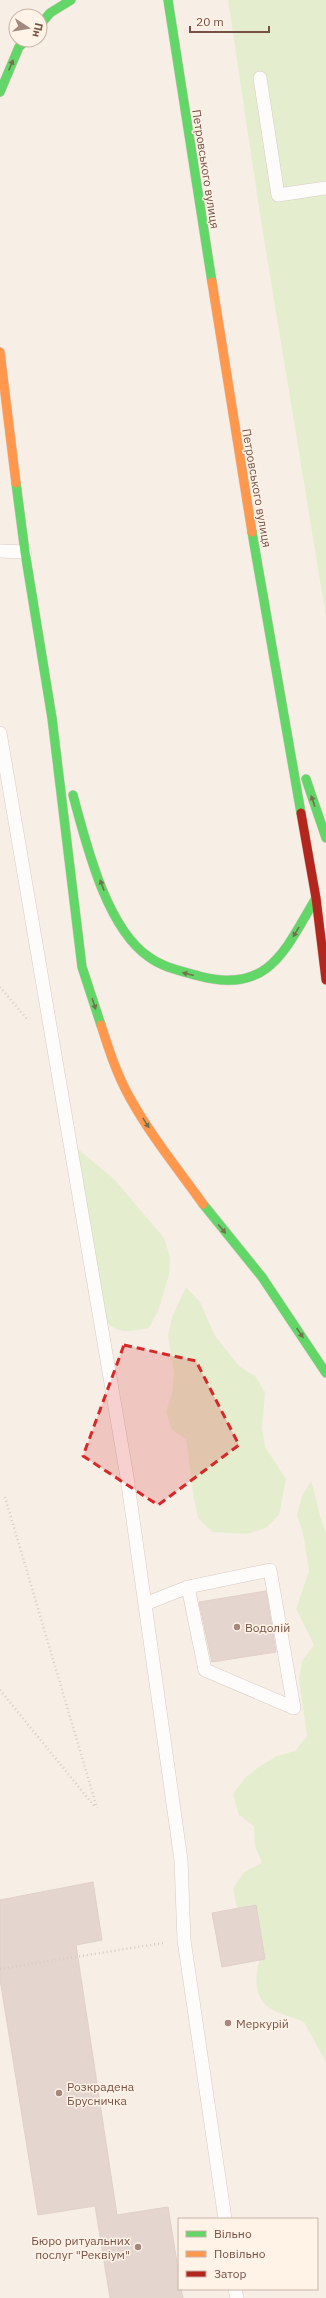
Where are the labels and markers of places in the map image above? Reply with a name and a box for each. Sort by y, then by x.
place label: Водолій [245,1620,290,1635]
marker: Водолій [232,1622,242,1632]
place label: Меркурій [236,2016,289,2031]
marker: Меркурій [223,2018,233,2028]
place label: Розкрадена Брусничка [67,2079,135,2108]
marker: Розкрадена Брусничка [54,2088,64,2098]
place label: Бюро ритуальних послуг "Реквіум" [31,2233,130,2262]
marker: Бюро ритуальних послуг "Реквіум" [133,2242,143,2252]

